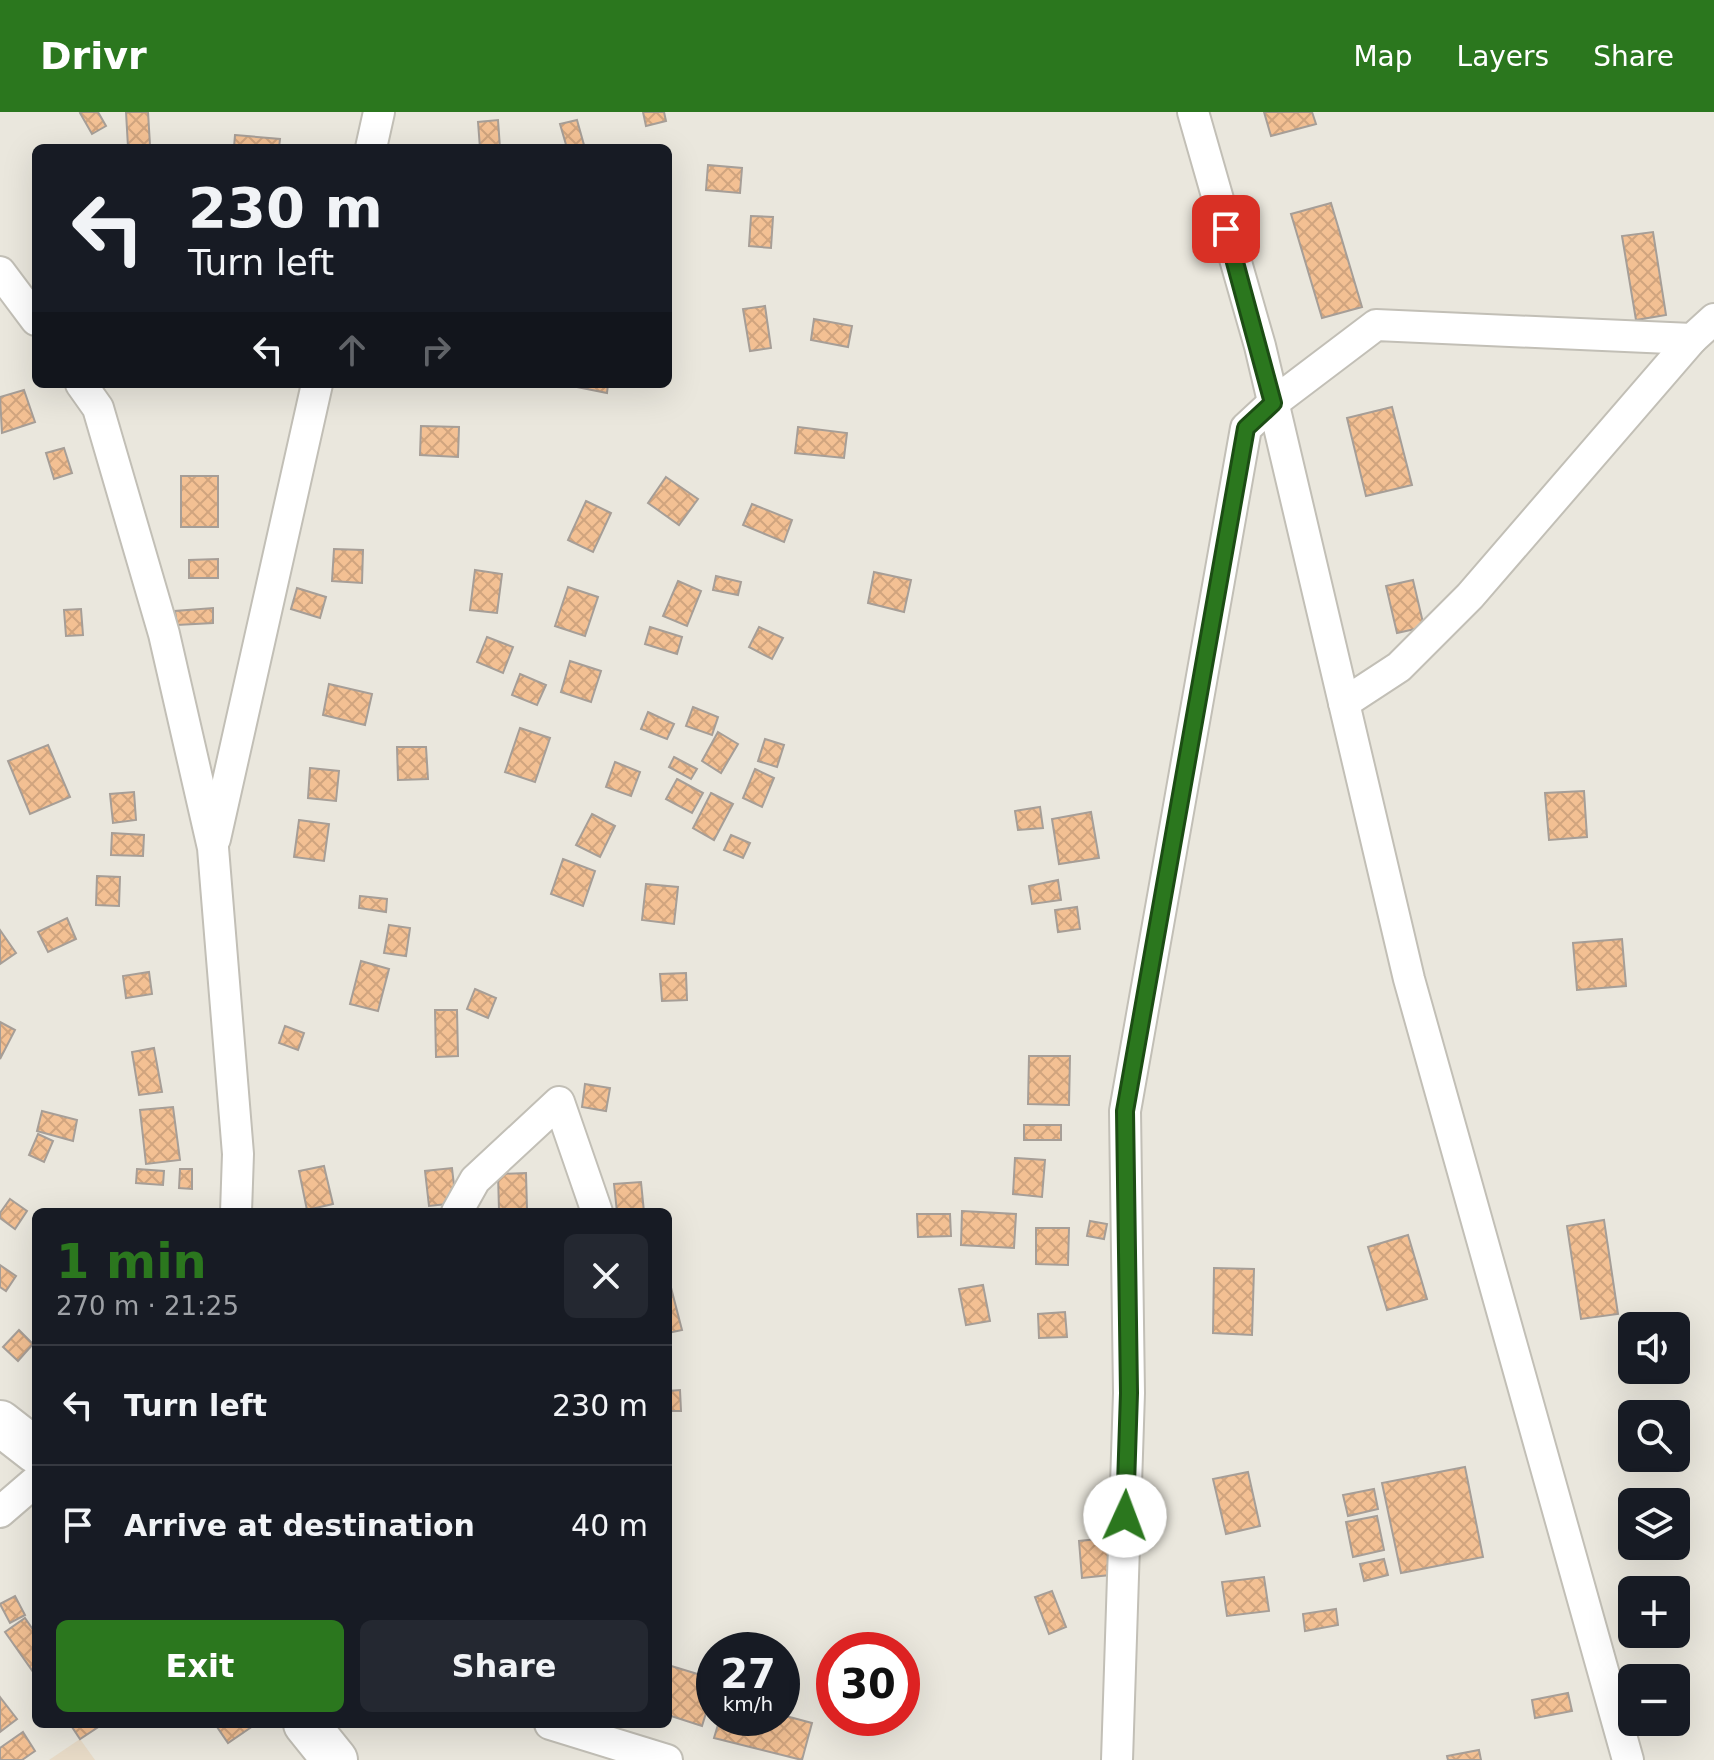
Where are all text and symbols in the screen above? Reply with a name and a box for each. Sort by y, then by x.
text: Drivr [40,34,147,78]
text: Map [1353,40,1413,73]
text: Layers [1457,40,1549,73]
text: Share [1593,40,1674,73]
text: 230 m [188,175,383,240]
icon: left [56,176,160,280]
pin [1192,195,1260,263]
icon: arrive [1204,207,1248,251]
text: Turn left [188,242,334,283]
icon: left [246,328,290,372]
icon: ahead [330,328,374,372]
icon: right [414,328,458,372]
text: 1 min [56,1233,207,1289]
button: close [564,1234,648,1318]
text: 270 m · 21:25 [56,1291,239,1321]
map controls [1618,1312,1690,1736]
button: sound [1618,1312,1690,1384]
icon: left [56,1383,100,1427]
text: Turn left [124,1388,267,1423]
text: 230 m [552,1388,648,1423]
button: search [1618,1400,1690,1472]
position arrow [1083,1474,1167,1558]
button: layers [1618,1488,1690,1560]
icon: arrive [56,1503,100,1547]
text: Arrive at destination [124,1508,475,1543]
text: 40 m [571,1508,648,1543]
button: + [1618,1576,1690,1648]
button: Exit [56,1620,344,1712]
button: Share [360,1620,648,1712]
speed limit sign: 30 [816,1632,920,1736]
text: 27 [720,1651,776,1697]
button: − [1618,1664,1690,1736]
text: km/h [723,1692,773,1716]

